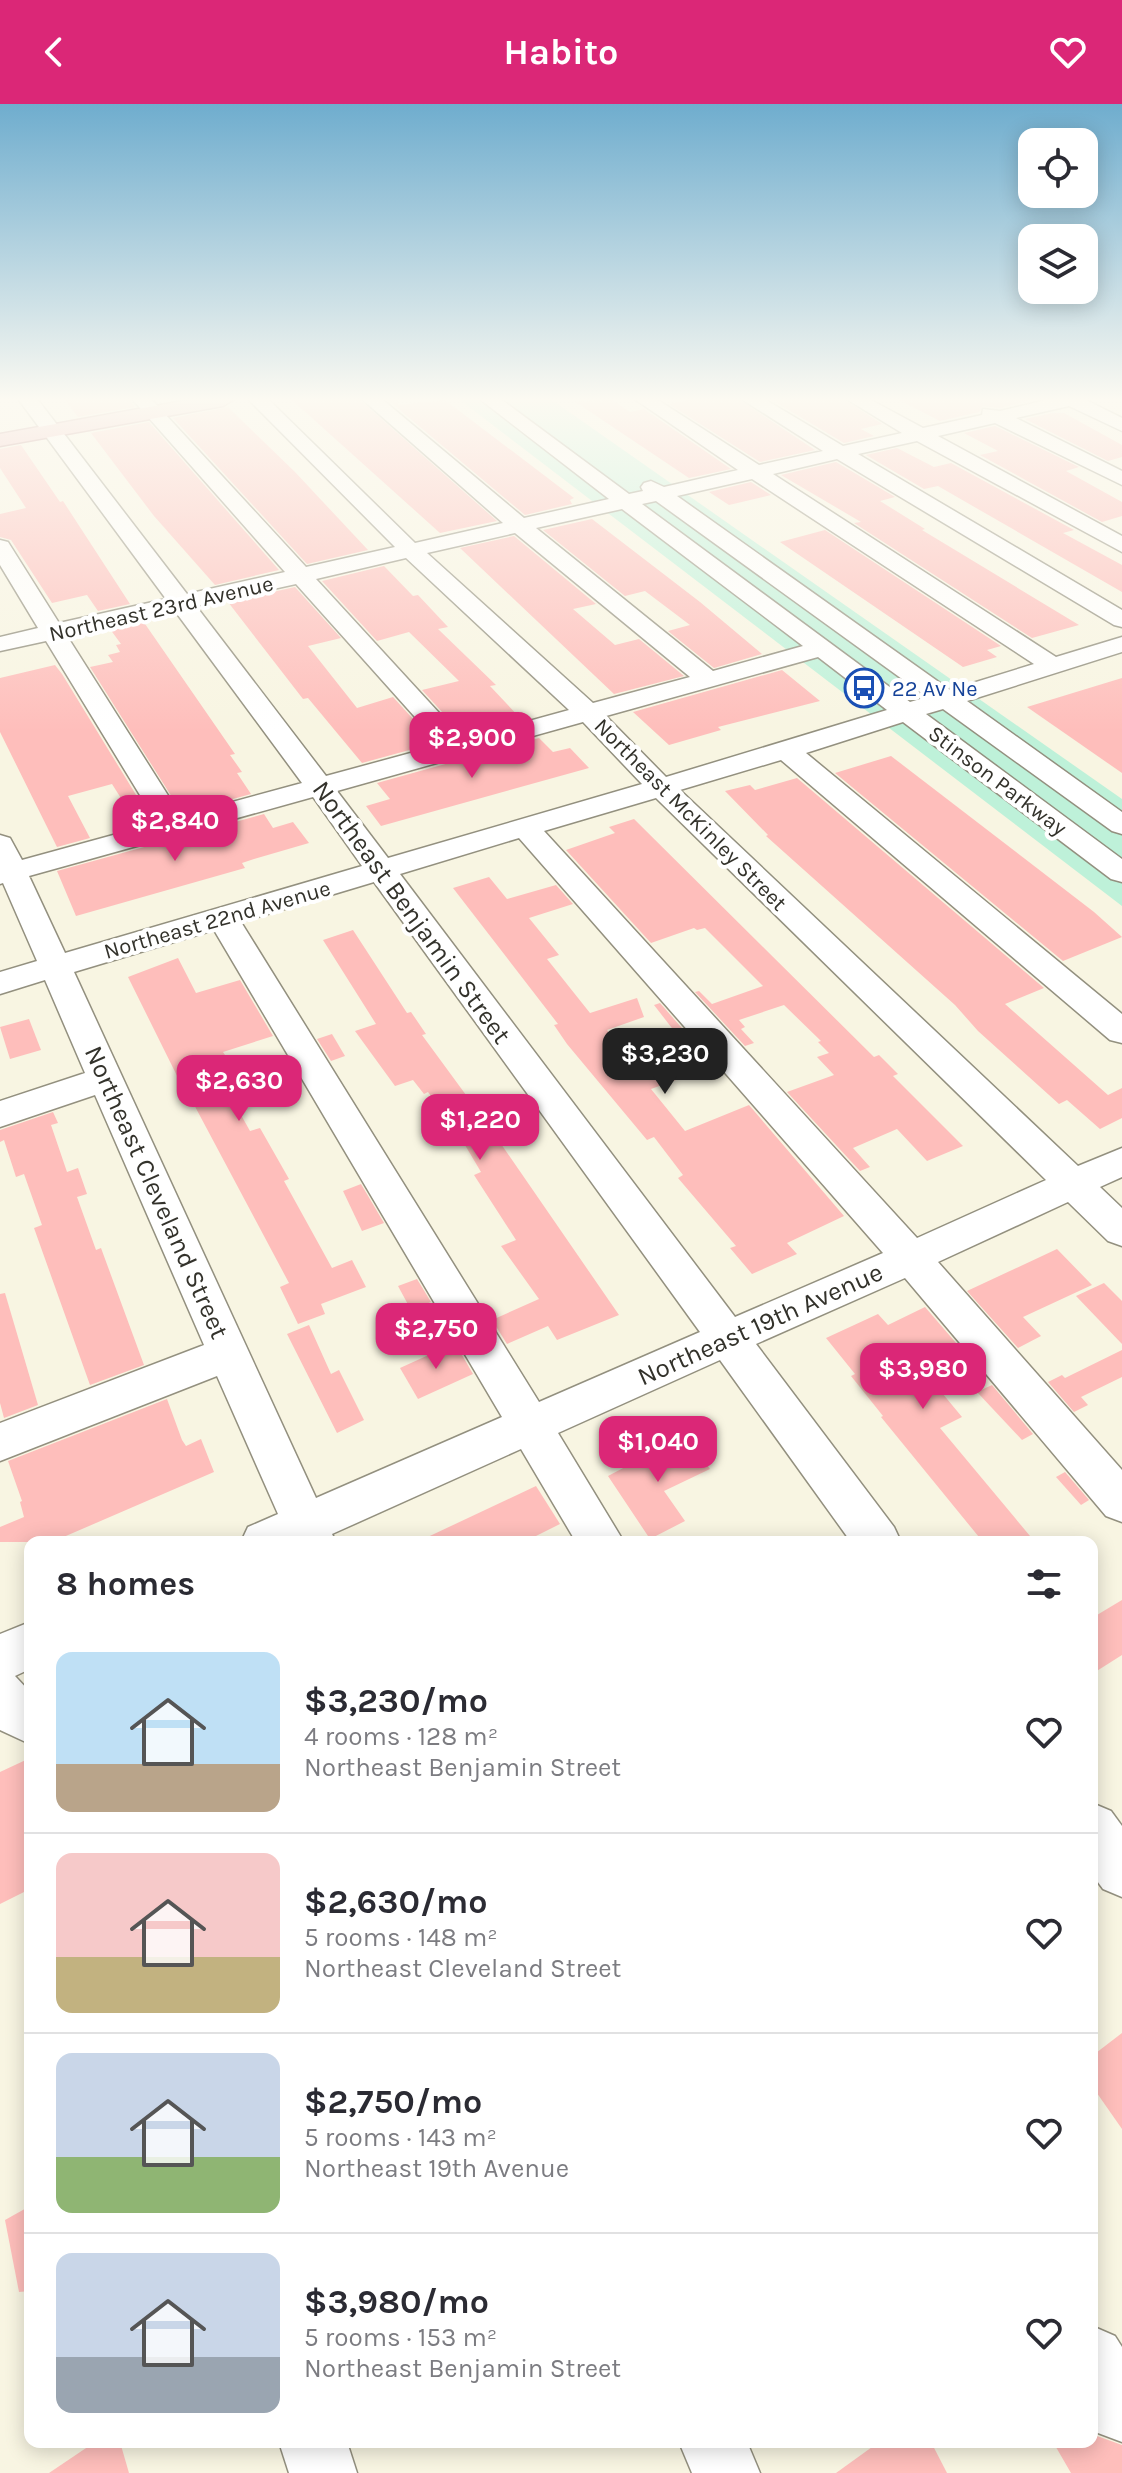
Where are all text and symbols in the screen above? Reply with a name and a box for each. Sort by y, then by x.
icon: back [32,30,76,74]
icon: heart [1046,30,1090,74]
text: Habito [504,31,618,73]
map controls [1018,128,1098,304]
button: locate [1018,128,1098,208]
button: layers [1018,224,1098,304]
street label: Northeast 23rd Avenue [47,571,276,647]
bus stop icon: 22 Av Ne [843,667,885,709]
place label: 22 Av Ne [892,676,978,702]
pin: $2,900 [407,712,537,780]
street label: Northeast McKinley Street [589,713,792,916]
street label: Stinson Parkway [923,720,1072,841]
text: $2,900 [428,722,516,753]
street label: Northeast Benjamin Street [306,775,517,1050]
pin: $2,840 [110,795,240,863]
text: $2,840 [131,805,219,836]
street label: Northeast 22nd Avenue [101,875,334,965]
pin: $3,230 [600,1028,730,1096]
text: $3,230 [620,1038,710,1069]
street label: Northeast Cleveland Street [78,1041,235,1344]
pin: $2,630 [174,1055,304,1123]
text: $2,630 [195,1065,283,1096]
pin: $1,220 [415,1094,545,1162]
text: $1,220 [439,1104,521,1135]
street label: Northeast 19th Avenue [633,1256,888,1393]
pin: $2,750 [371,1303,501,1371]
text: $2,750 [394,1313,478,1344]
pin: $3,980 [858,1343,988,1411]
text: $3,980 [878,1353,968,1384]
pin: $1,040 [593,1416,723,1484]
text: $1,040 [617,1426,699,1457]
icon: filters [1022,1562,1066,1606]
text: 8 homes [56,1564,195,1604]
text: $3,230/mo [304,1681,488,1721]
icon: home [120,1684,216,1780]
icon: heart [1022,1710,1066,1754]
text: 4 rooms · 128 m² [304,1721,498,1752]
text: Northeast Benjamin Street [304,1752,621,1783]
text: $2,630/mo [304,1882,487,1922]
icon: home [120,1885,216,1981]
icon: heart [1022,1911,1066,1955]
text: 5 rooms · 148 m² [304,1922,498,1953]
text: Northeast Cleveland Street [304,1953,621,1984]
text: $2,750/mo [304,2082,482,2122]
icon: home [120,2085,216,2181]
icon: heart [1022,2111,1066,2155]
text: 5 rooms · 143 m² [304,2122,497,2153]
text: Northeast 19th Avenue [304,2153,569,2184]
text: $3,980/mo [304,2282,489,2322]
icon: home [120,2285,216,2381]
icon: heart [1022,2311,1066,2355]
text: 5 rooms · 153 m² [304,2322,497,2353]
text: Northeast Benjamin Street [304,2353,621,2384]

